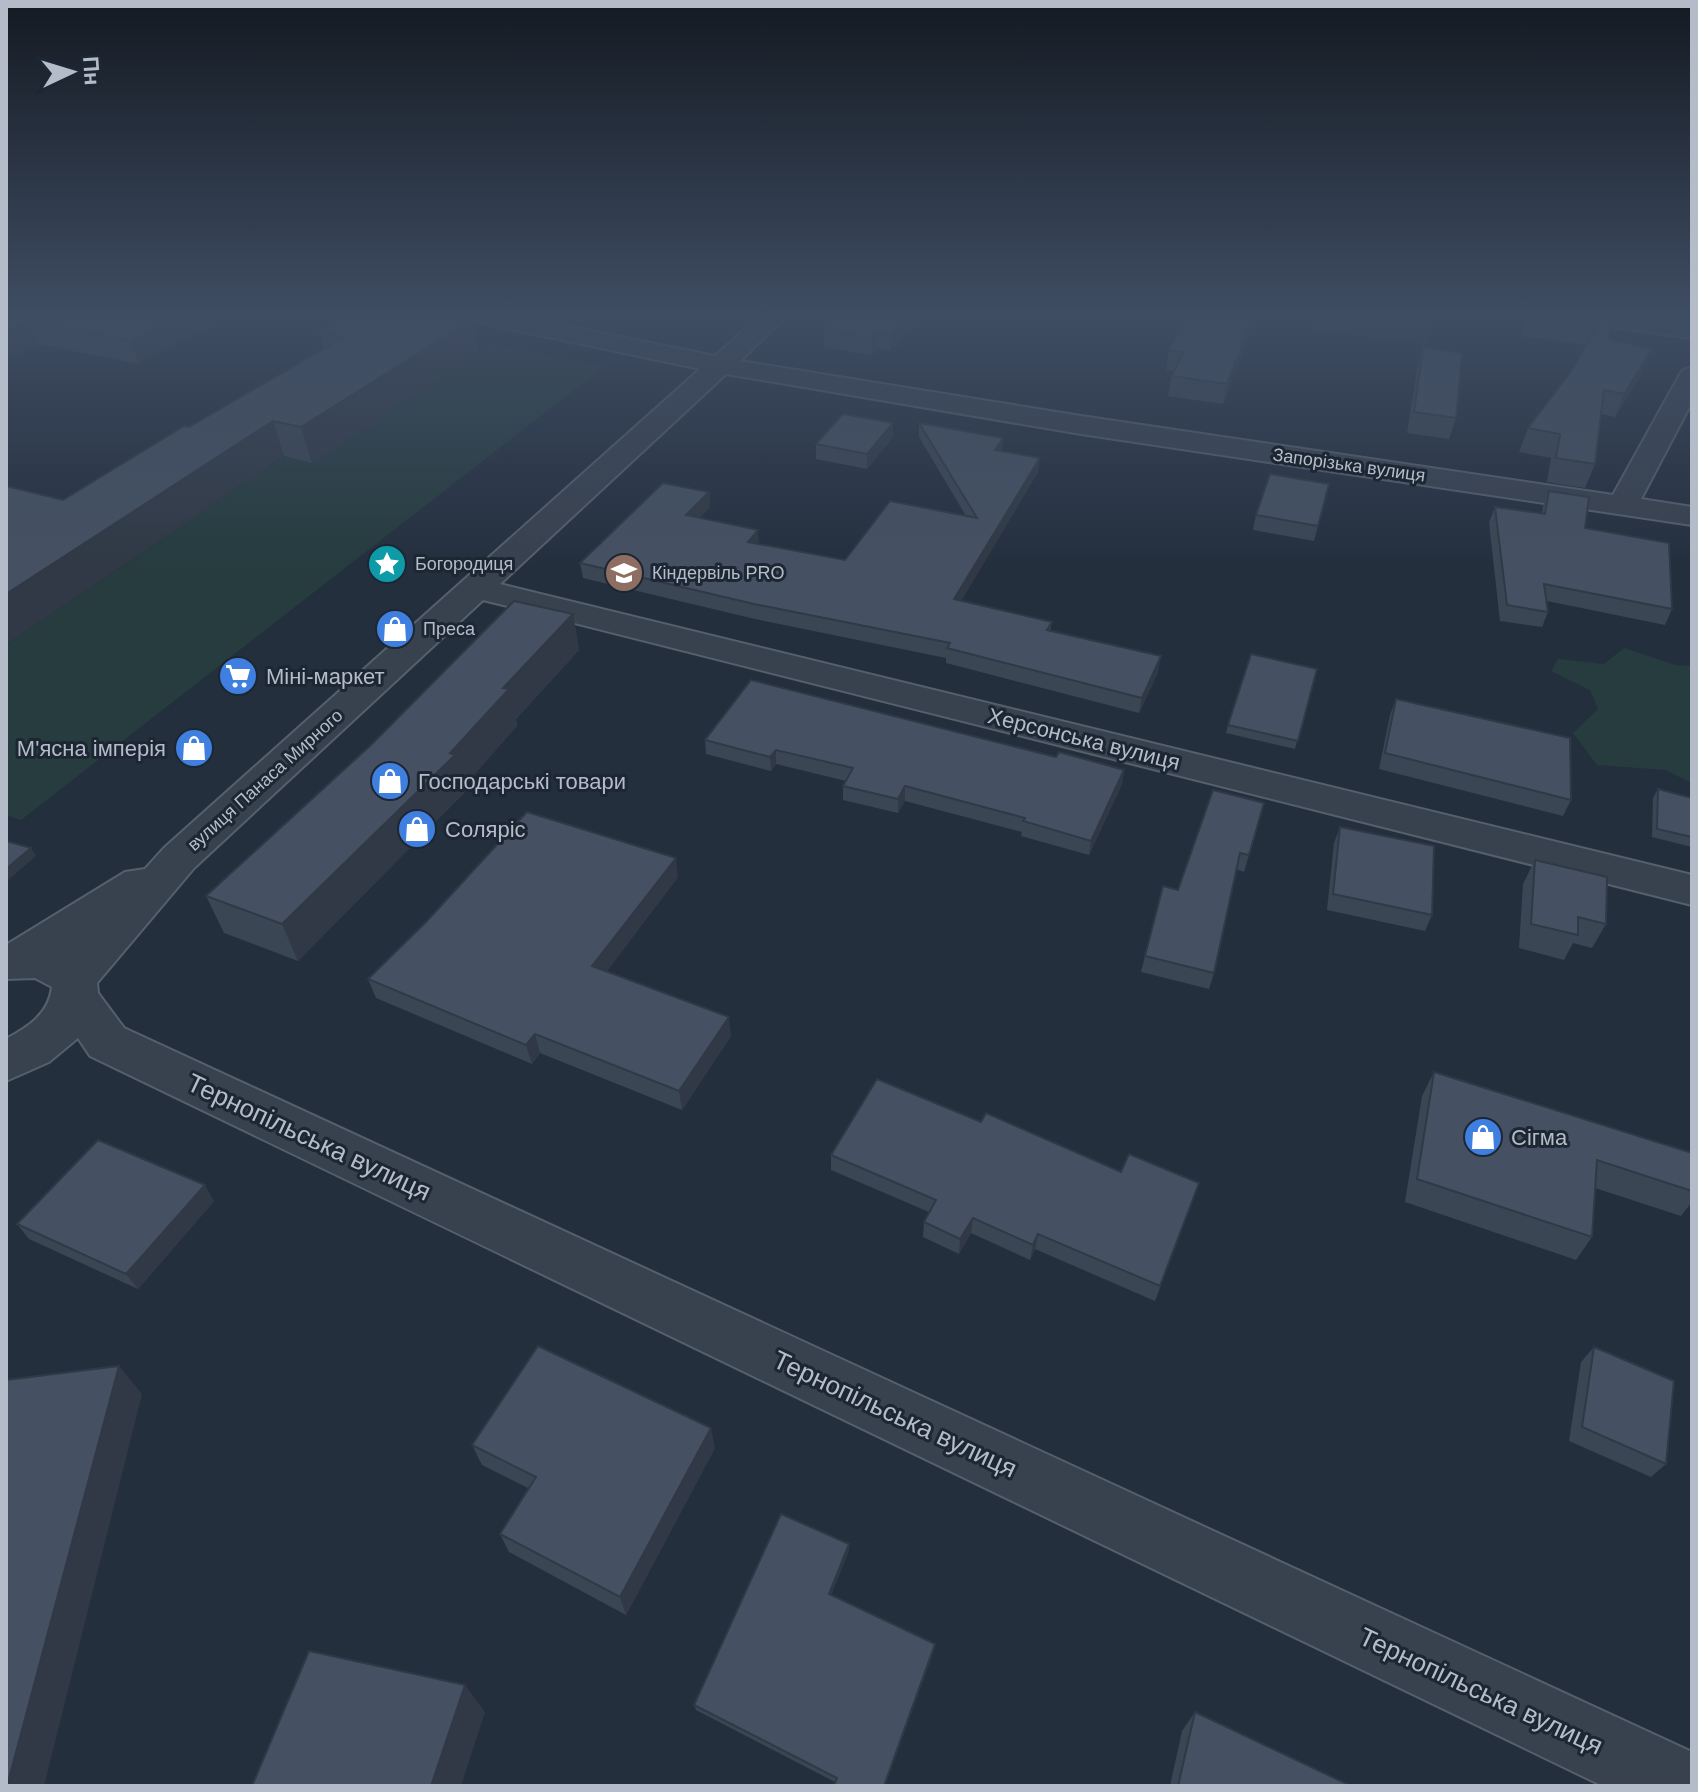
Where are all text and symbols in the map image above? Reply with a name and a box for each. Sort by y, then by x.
north arrow [32,32,112,112]
text: Пн [78,55,105,86]
street label: Запорізька вулиця [1271,444,1427,486]
place icon: Богородиця [366,543,408,585]
school or university icon: Кіндервіль PRO [603,552,645,594]
place label: Богородиця [415,554,513,574]
place label: Кіндервіль PRO [652,563,784,583]
shop icon: Преса [374,608,416,650]
place label: Преса [423,619,476,639]
supermarket icon: Міні-маркет [217,655,259,697]
place label: Міні-маркет [266,664,385,689]
street label: Херсонська вулиця [985,703,1183,775]
street label: вулиця Панаса Мирного [183,705,347,855]
shop icon: М'ясна імперія [173,727,215,769]
place label: М'ясна імперія [17,736,166,761]
shop icon: Господарські товари [369,760,411,802]
place label: Господарські товари [418,769,626,794]
shop icon: Соляріс [396,808,438,850]
place label: Соляріс [445,817,526,842]
street label: Тернопільська вулиця [182,1067,436,1207]
shop icon: Сігма [1462,1116,1504,1158]
place label: Сігма [1511,1125,1568,1150]
street label: Тернопільська вулиця [768,1344,1022,1484]
street label: Тернопільська вулиця [1354,1621,1608,1761]

